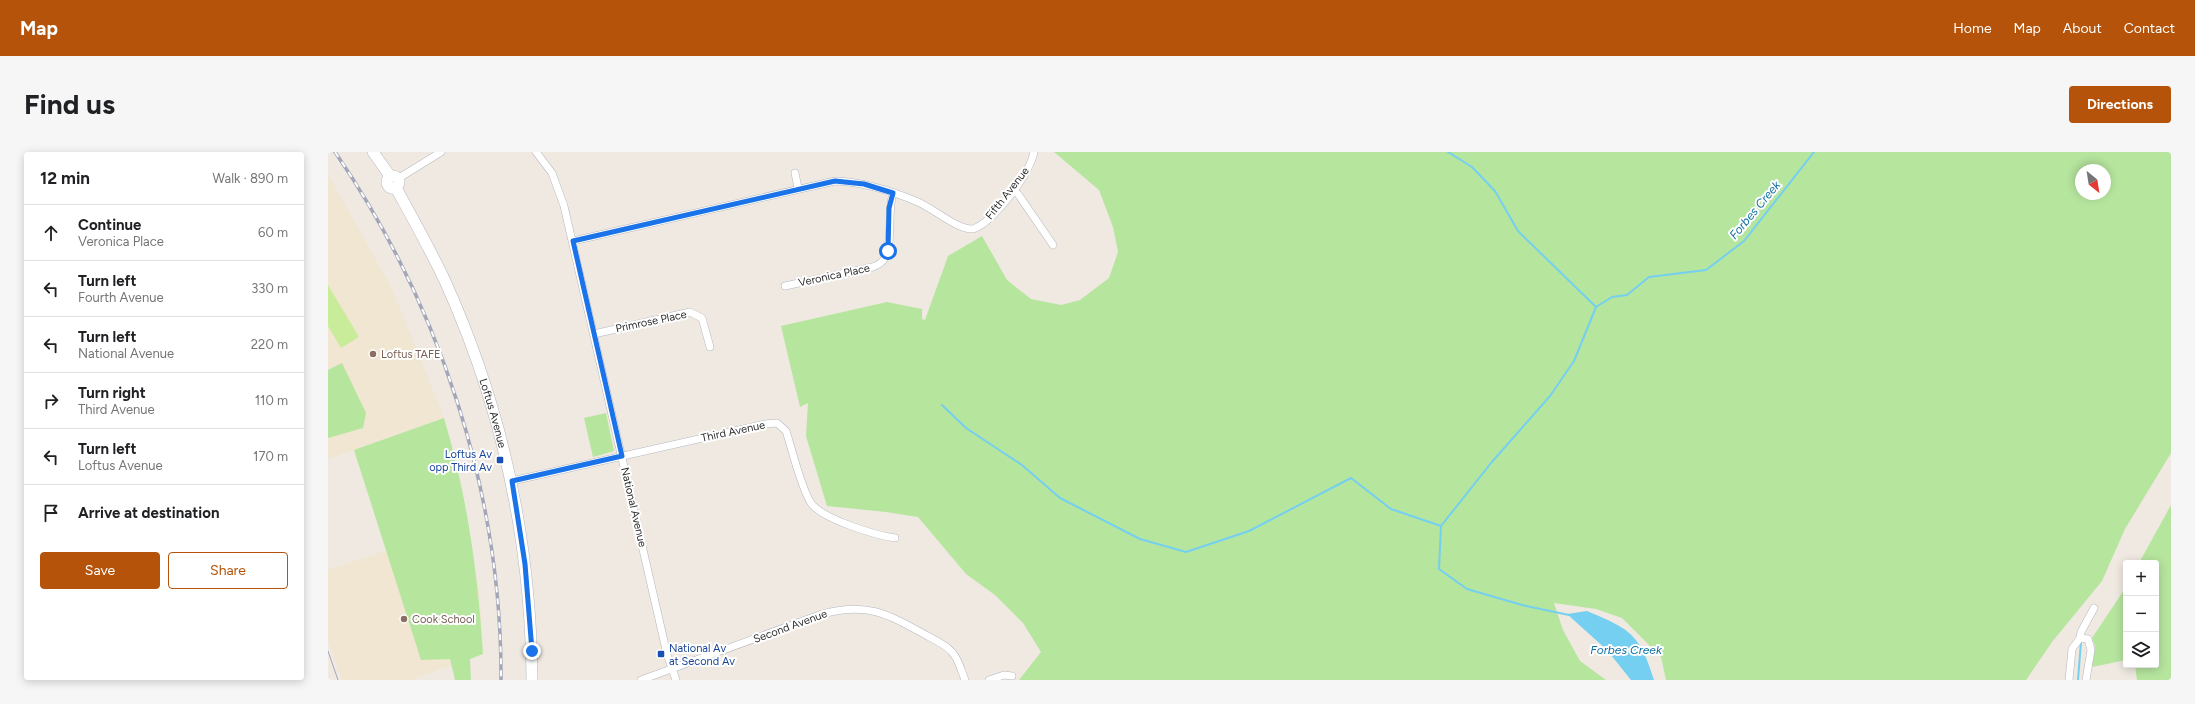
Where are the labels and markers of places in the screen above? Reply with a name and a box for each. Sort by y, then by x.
place label: Loftus TAFE [381,348,441,361]
marker: Loftus TAFE [368,349,378,359]
place label: Loftus Av opp Third Av [429,448,492,474]
marker: Loftus Av opp Third Av [495,455,505,465]
place label: Cook School [412,613,475,626]
marker: Cook School [399,614,409,624]
place label: National Av at Second Av [669,642,735,668]
marker: National Av at Second Av [656,649,666,659]

